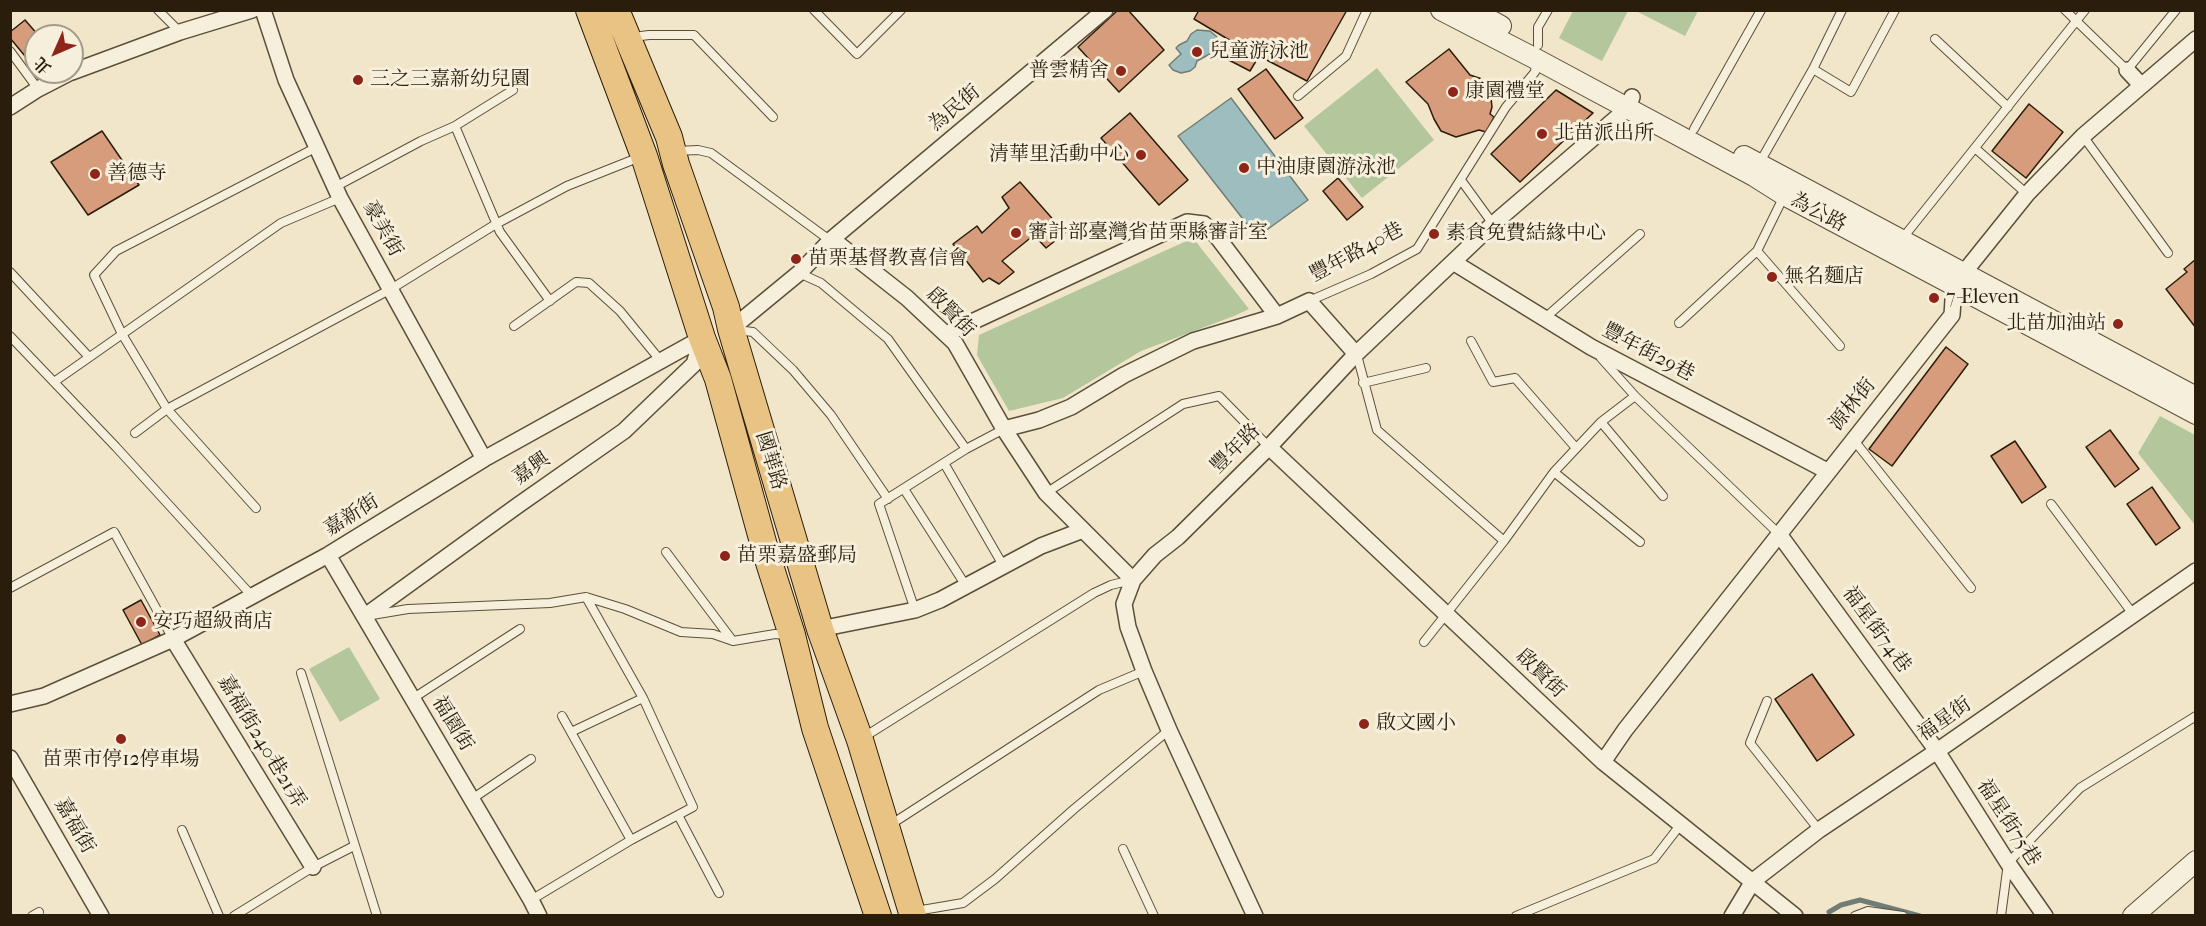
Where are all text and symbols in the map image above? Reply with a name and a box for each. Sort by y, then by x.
north arrow [24,24,84,84]
place label: 兒童游泳池 [1209,40,1309,64]
marker: 兒童游泳池 [1190,45,1204,59]
text: 北 [30,53,55,78]
place label: 普雲精舍 [1029,59,1109,83]
marker: 普雲精舍 [1114,64,1128,78]
place label: 三之三嘉新幼兒園 [370,68,530,92]
marker: 三之三嘉新幼兒園 [351,73,365,87]
place label: 康園禮堂 [1465,80,1545,104]
street label: 為民街 [924,81,986,137]
marker: 康園禮堂 [1446,85,1460,99]
place label: 北苗派出所 [1554,122,1654,146]
marker: 北苗派出所 [1535,127,1549,141]
place label: 清華里活動中心 [989,143,1129,167]
marker: 清華里活動中心 [1134,148,1148,162]
place label: 中油康園游泳池 [1256,156,1396,180]
marker: 中油康園游泳池 [1237,161,1251,175]
place label: 善德寺 [107,162,167,186]
marker: 善德寺 [88,167,102,181]
street label: 為公路 [1786,188,1850,238]
street label: 豪美街 [357,197,407,261]
street label: 豐年路40巷 [1306,218,1408,288]
place label: 審計部臺灣省苗栗縣審計室 [1028,221,1268,245]
place label: 素食免費結緣中心 [1446,222,1606,246]
marker: 審計部臺灣省苗栗縣審計室 [1009,226,1023,240]
marker: 素食免費結緣中心 [1427,227,1441,241]
place label: 苗栗基督教喜信會 [808,247,968,271]
marker: 苗栗基督教喜信會 [789,252,803,266]
place label: 無名麵店 [1784,265,1864,289]
marker: 無名麵店 [1765,270,1779,284]
street label: 啟賢街 [921,283,979,343]
place label: 7-Eleven [1946,286,2019,310]
marker: 7-Eleven [1927,291,1941,305]
place label: 北苗加油站 [2006,312,2106,336]
marker: 北苗加油站 [2111,317,2125,331]
street label: 豐年街29巷 [1598,319,1698,387]
street label: 源林街 [1825,374,1881,436]
street label: 豐年路 [1206,419,1266,479]
street label: 國華路 [750,429,790,493]
street label: 嘉興 [509,448,555,490]
street label: 嘉新街 [320,490,384,542]
place label: 苗栗嘉盛郵局 [737,544,857,568]
marker: 苗栗嘉盛郵局 [718,549,732,563]
street label: 福星街74巷 [1837,582,1915,678]
place label: 安巧超級商店 [153,610,273,634]
marker: 安巧超級商店 [134,615,148,629]
street label: 啟賢街 [1510,645,1570,703]
street label: 嘉福街240巷21弄 [212,671,310,813]
street label: 福園街 [426,692,478,756]
street label: 福星街 [1914,693,1976,747]
place label: 啟文國小 [1376,712,1456,736]
marker: 啟文國小 [1357,717,1371,731]
marker: 苗栗市停12停車場 [114,732,128,746]
place label: 苗栗市停12停車場 [42,748,200,772]
street label: 福星街75巷 [1971,775,2045,871]
street label: 嘉福街 [49,794,99,858]

